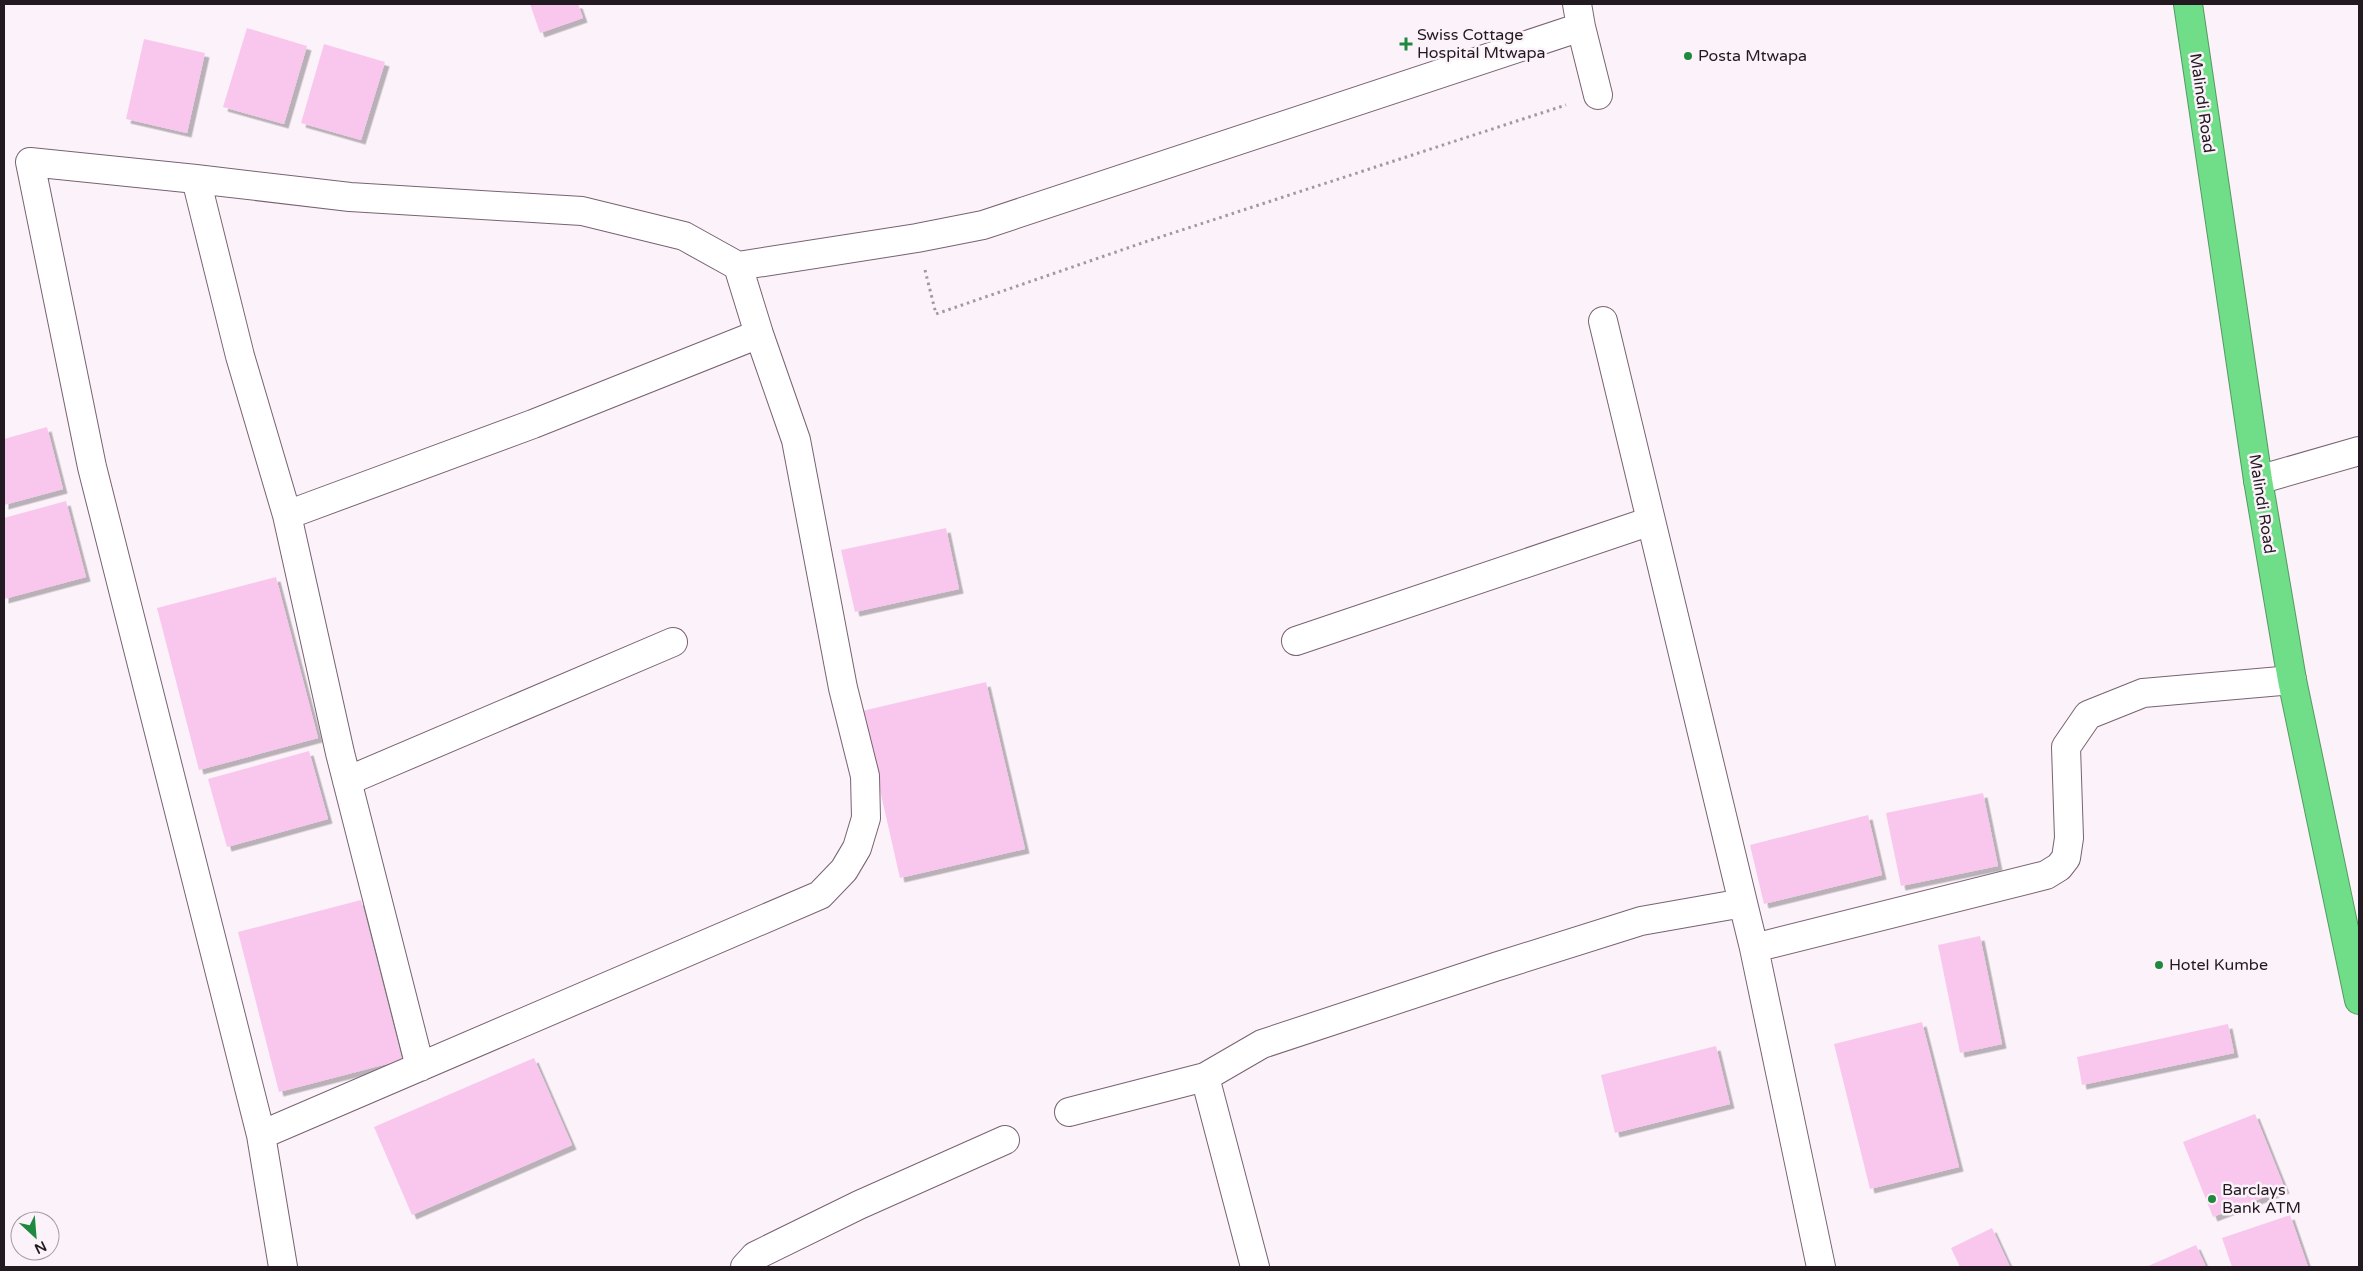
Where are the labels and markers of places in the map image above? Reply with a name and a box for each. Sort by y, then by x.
place label: Swiss Cottage Hospital Mtwapa [1417,25,1546,63]
marker: Swiss Cottage Hospital Mtwapa [1399,37,1413,51]
place label: Posta Mtwapa [1698,46,1807,66]
marker: Posta Mtwapa [1682,50,1694,62]
place label: Hotel Kumbe [2169,955,2268,975]
marker: Hotel Kumbe [2153,959,2165,971]
place label: Barclays Bank ATM [2222,1180,2301,1218]
marker: Barclays Bank ATM [2206,1193,2218,1205]

